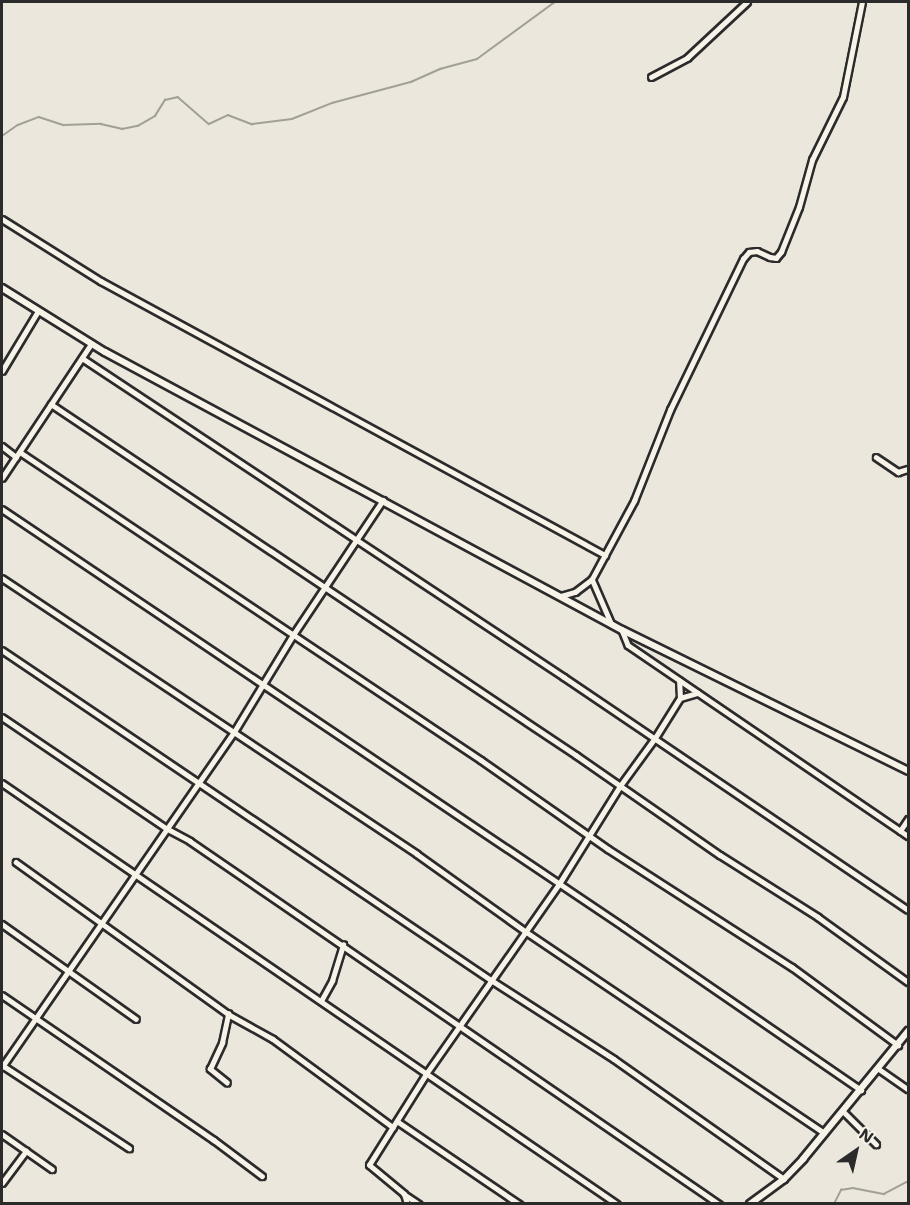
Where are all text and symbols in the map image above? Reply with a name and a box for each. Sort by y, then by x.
north arrow [826,1121,886,1181]
text: N [855,1123,877,1148]

